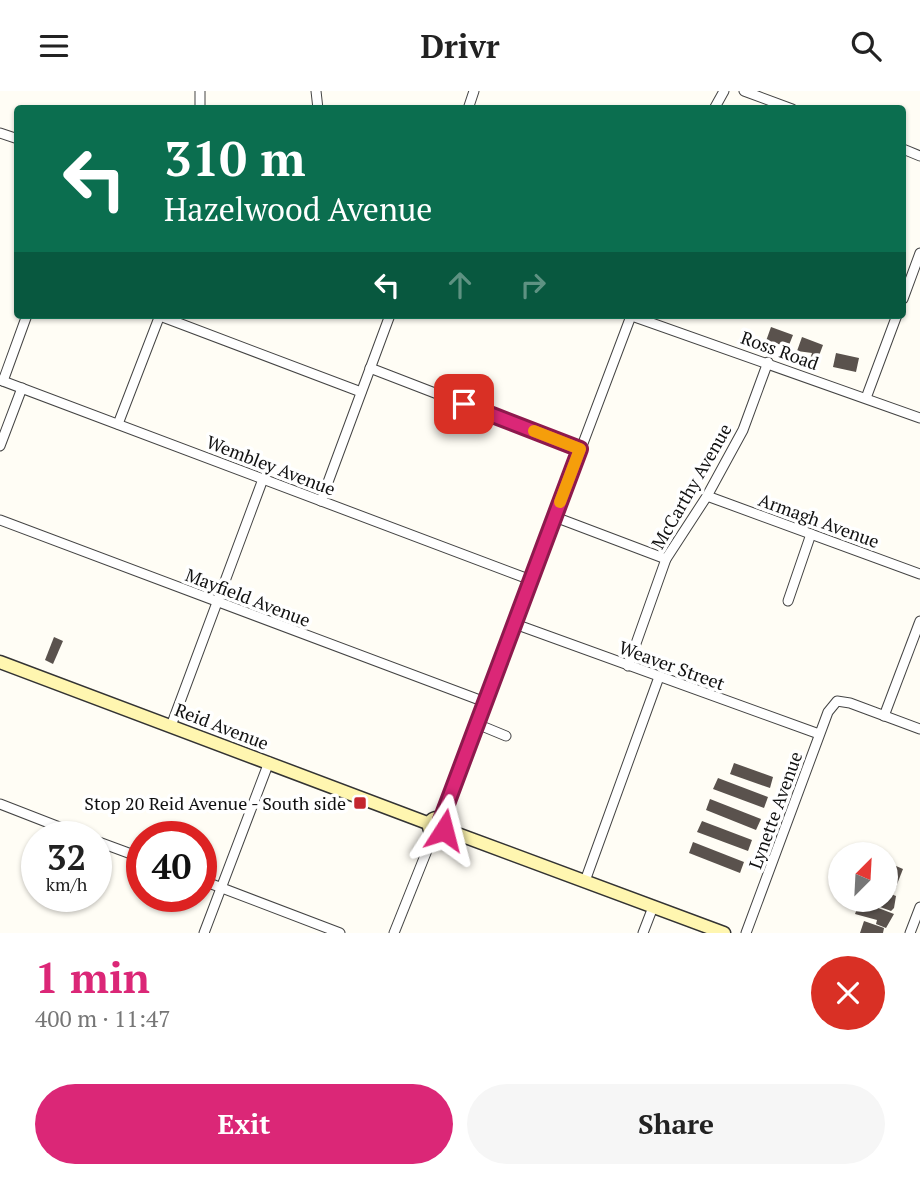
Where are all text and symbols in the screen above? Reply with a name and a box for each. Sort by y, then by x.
text: Drivr [420,25,500,67]
icon: menu [35,27,73,65]
icon: search [847,27,885,65]
text: 310 m [164,125,306,190]
icon: left [49,133,140,224]
text: Hazelwood Avenue [164,188,432,230]
icon: left [368,266,406,304]
icon: ahead [441,266,479,304]
icon: right [514,266,552,304]
street label: Ross Road [738,325,822,375]
pin [434,374,494,434]
icon: arrive [445,385,483,423]
street label: McCarthy Avenue [645,419,737,553]
street label: Wembley Avenue [203,429,339,501]
street label: Armagh Avenue [755,487,883,553]
street label: Mayfield Avenue [182,562,314,632]
street label: Weaver Street [616,635,729,695]
street label: Reid Avenue [172,697,272,755]
street label: Lynette Avenue [743,748,807,872]
place label: Stop 20 Reid Avenue - South side [84,791,346,815]
position arrow [407,793,481,867]
marker: Stop 20 Reid Avenue - South side [352,795,368,811]
speed limit sign: 40 [126,821,217,912]
text: 32 [47,834,86,880]
north arrow [828,842,898,912]
map controls [828,842,898,912]
text: km/h [46,872,87,896]
text: 1 min [35,949,150,1005]
button: close [811,956,885,1030]
text: 400 m · 11:47 [35,1003,170,1034]
button: Exit [35,1084,453,1164]
button: Share [467,1084,885,1164]

